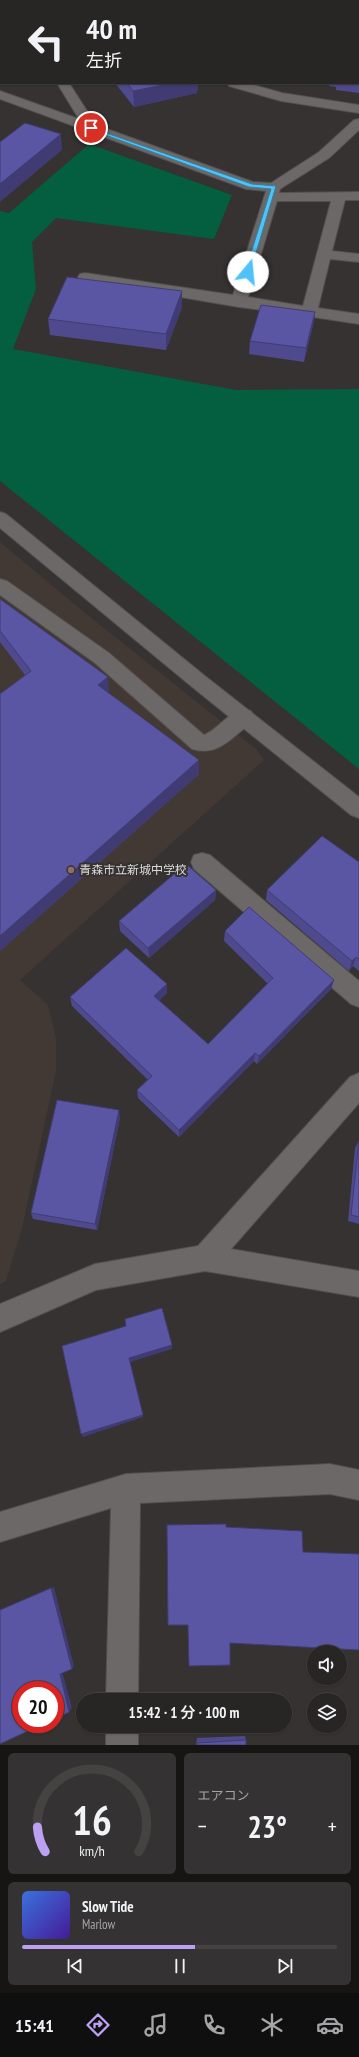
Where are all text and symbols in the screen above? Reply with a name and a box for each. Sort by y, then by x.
text: 40 m [86,10,137,47]
icon: left [20,16,72,68]
text: 左折 [86,49,122,72]
pin [74,111,108,145]
icon: arrive [80,117,102,139]
position arrow [227,251,269,293]
place label: 青森市立新城中学校 [79,862,187,877]
marker: 青森市立新城中学校 [66,865,76,875]
map controls [307,1645,347,1733]
button: sound [307,1645,347,1685]
speed limit sign: 20 [12,1681,64,1733]
button: layers [307,1693,347,1733]
text: 15:42 · 1 分 · 100 m [129,1703,239,1722]
text: エアコン [198,1787,250,1804]
text: 16 [72,1792,112,1845]
text: 23° [247,1807,287,1846]
text: − [198,1812,207,1840]
text: + [328,1812,337,1840]
text: km/h [79,1840,104,1859]
text: Slow Tide [82,1897,134,1916]
text: Marlow [82,1916,115,1933]
icon: previous [64,1955,86,1977]
icon: pause [169,1955,191,1977]
icon: next [274,1955,296,1977]
icon: directions [84,2011,112,2039]
icon: music [142,2011,170,2039]
icon: phone [200,2011,228,2039]
icon: climate [258,2011,286,2039]
icon: car [316,2011,344,2039]
text: 15:41 [15,2014,54,2037]

